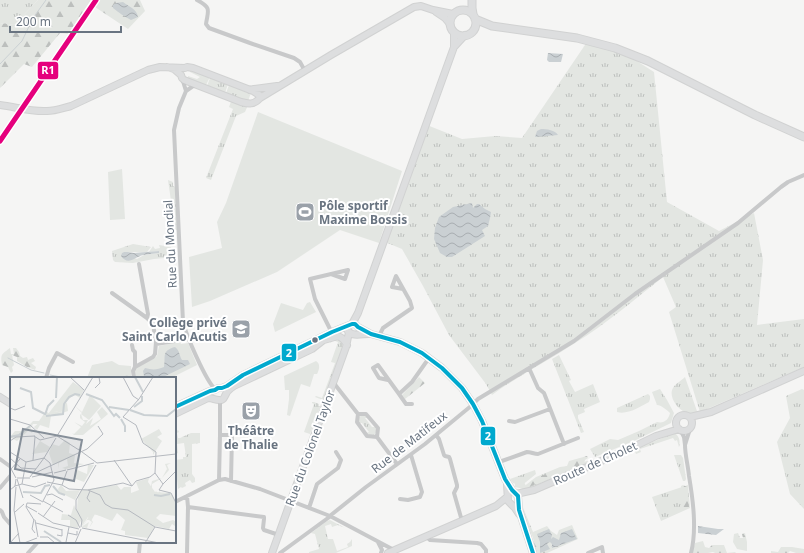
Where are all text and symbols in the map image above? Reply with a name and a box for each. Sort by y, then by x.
scale bar [10,8,121,34]
text: 200 m [16,13,51,30]
line badge: R1 [37,61,59,80]
text: R1 [41,62,55,77]
place label: Pôle sportif Maxime Bossis [319,197,407,228]
street label: Rue du Mondial [159,199,181,289]
sports icon: Pôle sportif Maxime Bossis [294,201,316,223]
place label: Collège privé Saint Carlo Acutis [122,314,227,345]
school or university icon: Collège privé Saint Carlo Acutis [230,318,252,340]
unlabelled marker [310,335,320,345]
line badge: 2 [281,343,297,362]
text: 2 [286,345,292,360]
inset map [10,377,176,543]
street label: Rue du Colonel Taylor [281,388,339,508]
theatre icon: Théâtre de Thalie [240,400,262,422]
street label: Rue de Matifeux [368,407,451,477]
place label: Théâtre de Thalie [224,422,278,453]
line badge: 2 [480,426,496,446]
text: 2 [485,428,491,443]
street label: Route de Cholet [550,437,640,489]

